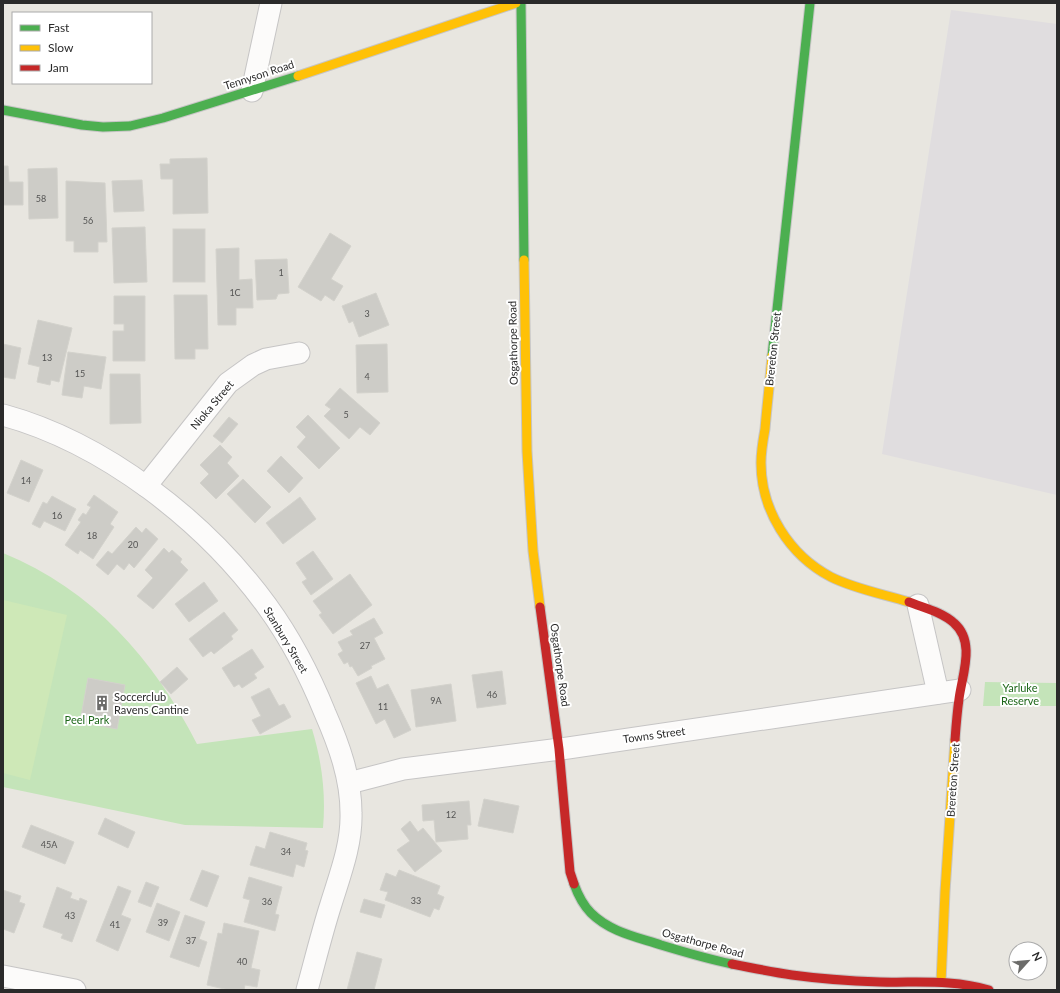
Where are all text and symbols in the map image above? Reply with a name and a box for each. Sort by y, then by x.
legend [12,12,152,84]
text: Fast [48,20,70,35]
text: Slow [48,40,74,55]
street label: Tennyson Road [222,57,296,92]
text: Jam [48,60,69,75]
house number: 58 [36,193,46,204]
house number: 56 [83,215,93,226]
house number: 1 [278,267,284,278]
house number: 1C [229,287,241,298]
street label: Osgathorpe Road [505,301,520,385]
house number: 3 [364,308,370,319]
street label: Brereton Street [762,311,783,387]
house number: 13 [42,352,52,363]
house number: 15 [75,368,85,379]
house number: 4 [364,371,370,382]
street label: Nioka Street [187,377,236,432]
house number: 5 [343,409,349,420]
house number: 14 [21,475,31,486]
house number: 16 [52,510,62,521]
house number: 18 [87,530,97,541]
house number: 20 [128,539,138,550]
street label: Stanbury Street [262,604,311,675]
street label: Osgathorpe Road [548,622,573,707]
house number: 27 [360,640,370,651]
park label: Yarluke Reserve [1001,681,1039,707]
house number: 46 [487,689,497,700]
place label: Soccerclub Ravens Cantine [114,690,189,716]
building icon: Soccerclub Ravens Cantine [93,694,111,712]
house number: 9A [430,695,443,706]
house number: 11 [378,701,388,712]
park label: Peel Park [65,713,110,726]
street label: Towns Street [622,724,686,745]
street label: Brereton Street [943,742,962,817]
house number: 12 [446,809,456,820]
house number: 45A [41,839,58,850]
house number: 34 [281,846,291,857]
house number: 33 [411,895,421,906]
house number: 36 [262,896,272,907]
house number: 43 [65,910,75,921]
house number: 39 [158,917,168,928]
house number: 41 [110,919,120,930]
street label: Osgathorpe Road [661,925,745,960]
house number: 37 [186,935,196,946]
north arrow [1008,941,1048,981]
text: N [1030,950,1045,963]
house number: 40 [237,956,247,967]

